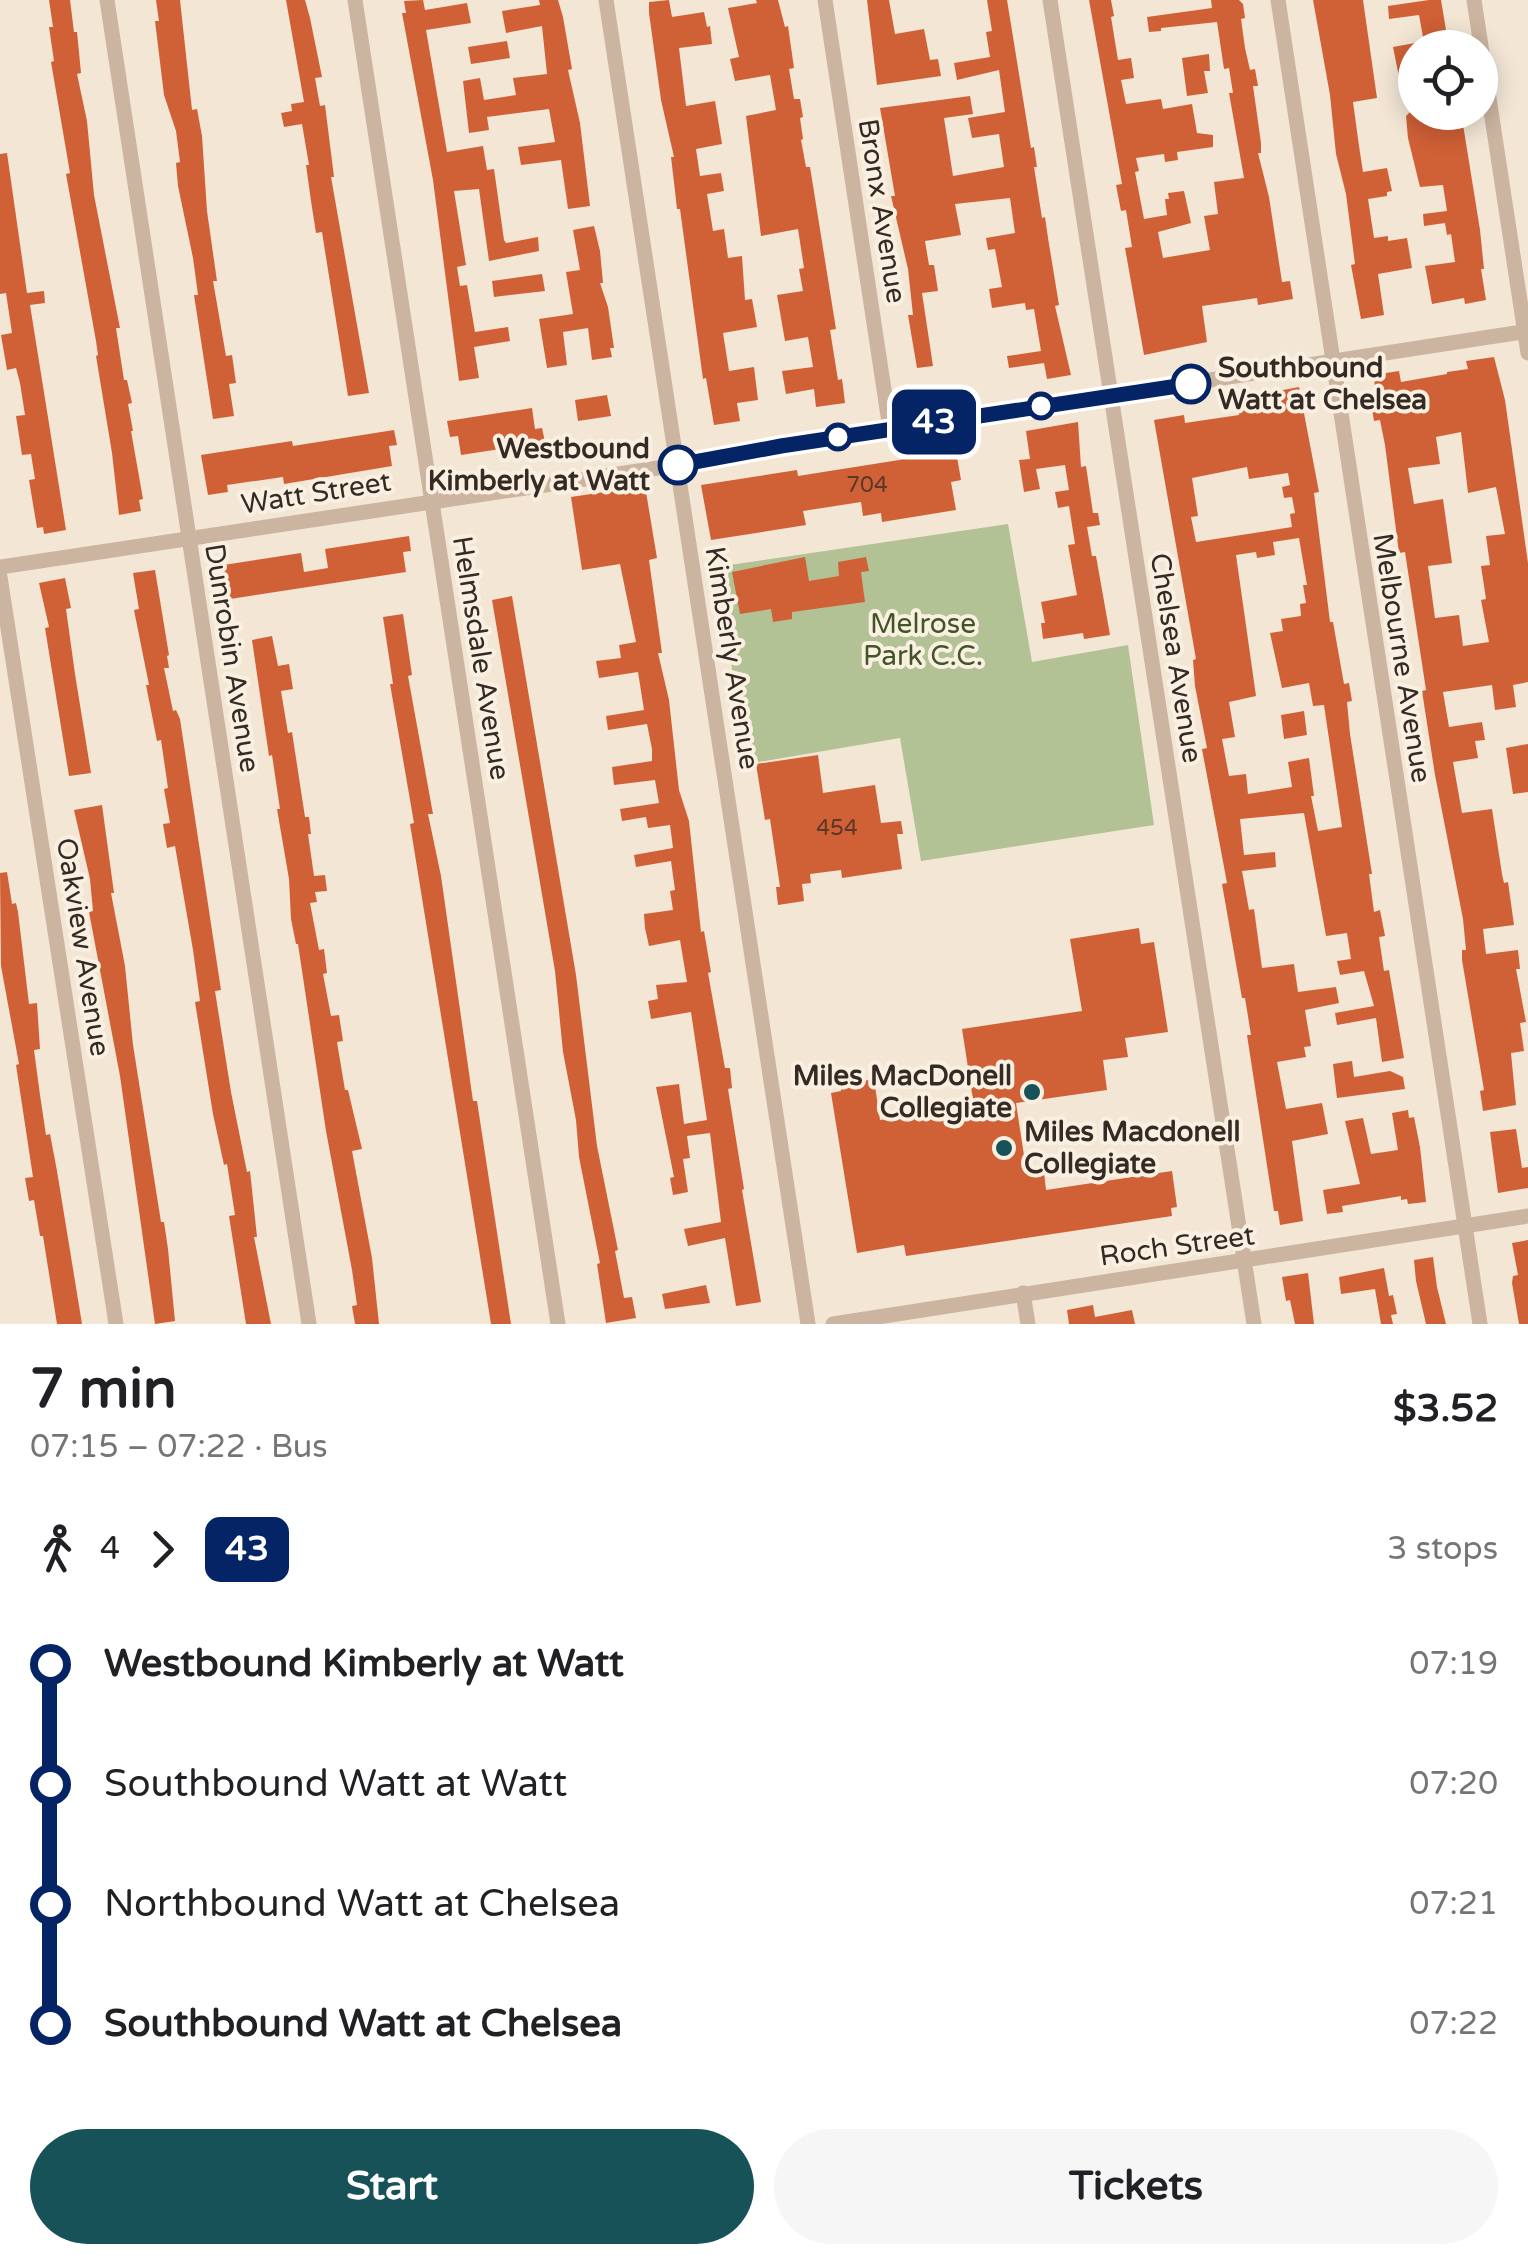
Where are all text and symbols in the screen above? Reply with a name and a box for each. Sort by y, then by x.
map controls [1398,30,1498,130]
button: locate [1398,30,1498,130]
street label: Bronx Avenue [851,116,913,306]
place label: Southbound Watt at Chelsea [1218,351,1427,417]
marker: Southbound Watt at Chelsea [1172,365,1210,403]
line badge: 43 [889,390,979,454]
unlabelled marker [1028,393,1054,419]
text: 43 [912,401,956,443]
unlabelled marker [825,424,851,450]
place label: Westbound Kimberly at Watt [428,432,650,498]
marker: Westbound Kimberly at Watt [659,446,697,484]
street label: Watt Street [239,464,394,522]
house number: 704 [846,472,888,498]
street label: Melbourne Avenue [1365,531,1439,785]
street label: Helmsdale Avenue [445,534,517,782]
street label: Dunrobin Avenue [197,541,267,775]
street label: Kimberly Avenue [698,544,766,772]
street label: Chelsea Avenue [1143,551,1209,765]
park label: Melrose Park C.C. [863,607,983,673]
house number: 454 [816,815,858,841]
street label: Oakview Avenue [49,835,117,1059]
place label: Miles MacDonell Collegiate [793,1059,1012,1125]
marker: Miles MacDonell Collegiate [1021,1081,1043,1103]
place label: Miles Macdonell Collegiate [1024,1115,1240,1181]
marker: Miles Macdonell Collegiate [993,1137,1015,1159]
street label: Roch Street [1097,1218,1257,1274]
text: 7 min [30,1357,177,1423]
text: $3.52 [1393,1386,1498,1432]
text: 07:15 – 07:22 · Bus [30,1428,328,1466]
icon: walk [30,1522,85,1577]
icon: forward [135,1522,190,1577]
text: 43 [225,1528,269,1570]
text: 4 [100,1530,120,1568]
text: 3 stops [1387,1530,1498,1568]
text: Westbound Kimberly at Watt [104,1641,624,1687]
text: 07:19 [1409,1645,1498,1683]
text: Southbound Watt at Watt [104,1761,567,1807]
text: 07:20 [1409,1765,1498,1803]
text: Northbound Watt at Chelsea [104,1881,620,1927]
text: 07:21 [1409,1885,1498,1923]
text: Southbound Watt at Chelsea [104,2001,622,2047]
text: 07:22 [1409,2005,1498,2043]
button: Start [30,2129,754,2244]
button: Tickets [774,2129,1498,2244]

